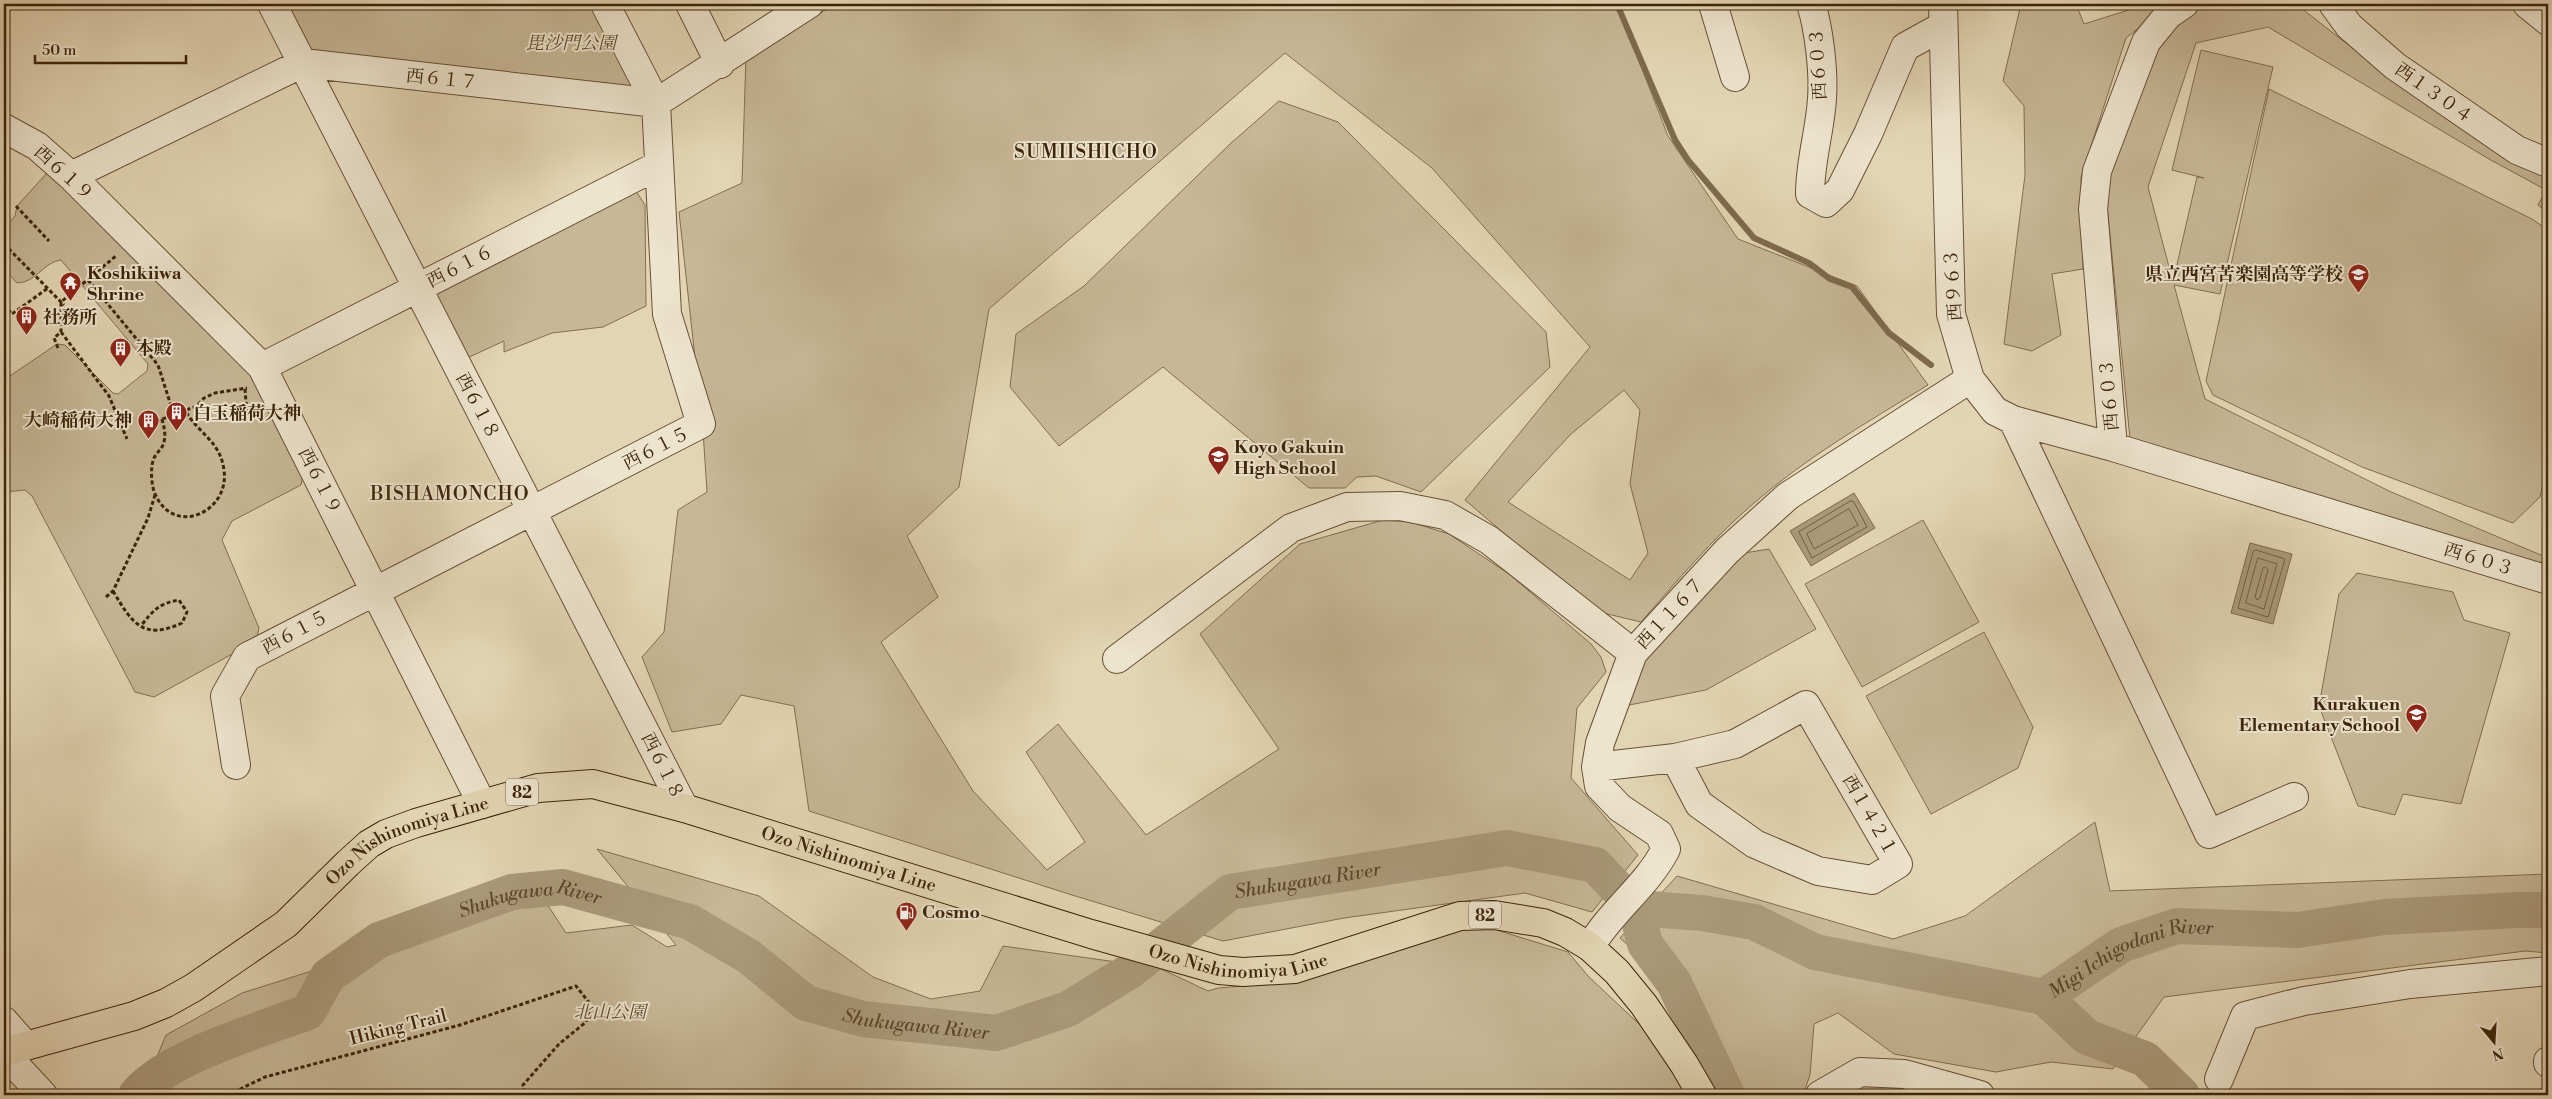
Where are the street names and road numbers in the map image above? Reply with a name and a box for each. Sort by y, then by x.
street label: 西６０３ [1805,27,1832,101]
street label: 西１３０４ [2390,58,2477,129]
street label: 西６１７ [405,64,479,95]
street label: 西６１９ [29,141,98,206]
street label: 西６１６ [423,240,498,293]
street label: 西９６３ [1940,248,1967,322]
street label: 西６０３ [2095,358,2124,432]
street label: 西６１８ [451,369,505,443]
street label: 西６１５ [619,422,694,475]
street label: 西６１９ [293,444,346,519]
street label: 西６０３ [2441,538,2517,581]
street label: 西１１６７ [1631,573,1709,654]
street label: 西６１５ [258,605,332,659]
street label: 西６１８ [636,729,689,804]
street label: 西１４２１ [1837,771,1902,860]
road number: 82 [506,779,538,806]
street label: Ozo Nishinomiya Line [321,792,491,891]
street label: Ozo Nishinomiya Line [758,822,939,897]
road number: 82 [1469,902,1501,928]
street label: Ozo Nishinomiya Line [1146,940,1331,984]
street label: Hiking Trail [347,1004,450,1051]

